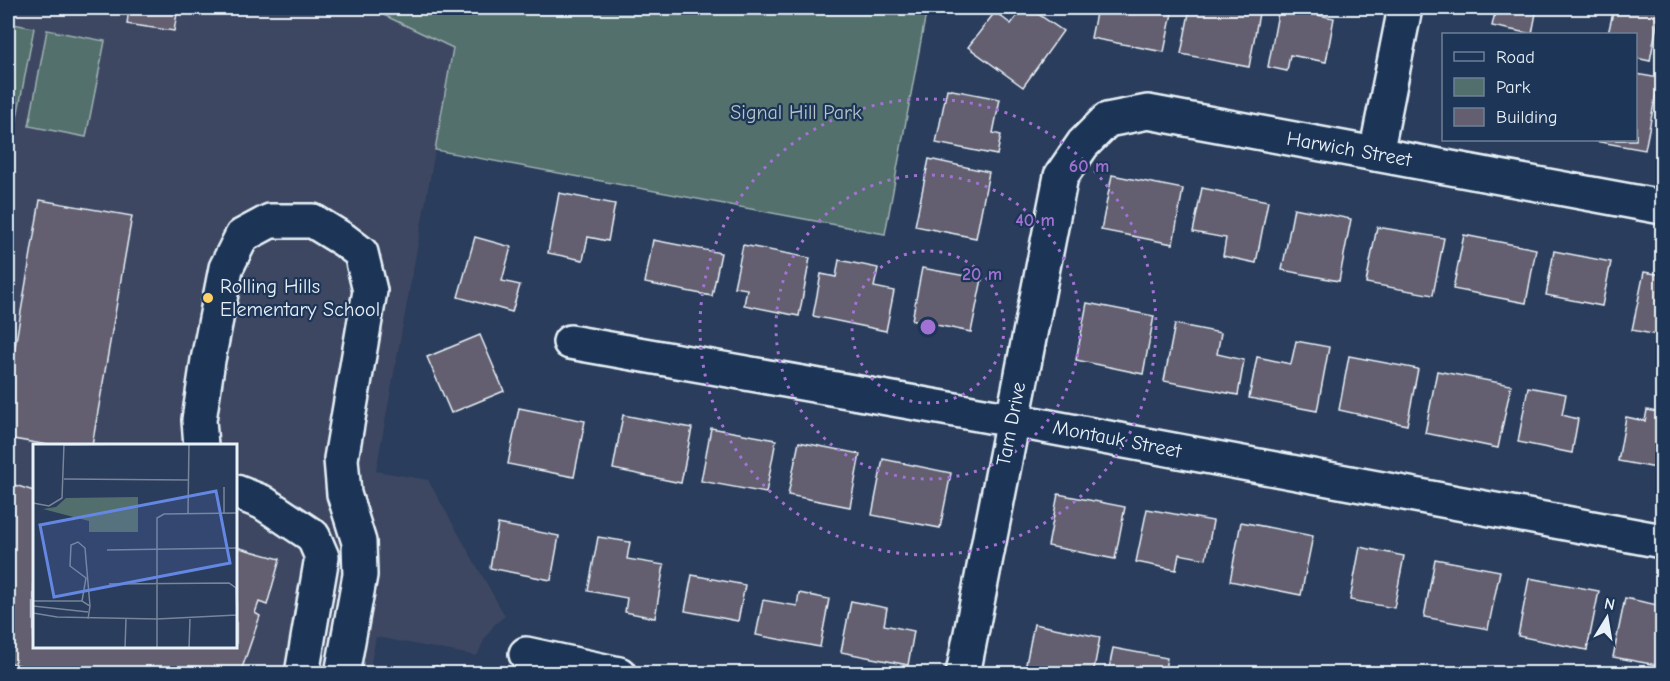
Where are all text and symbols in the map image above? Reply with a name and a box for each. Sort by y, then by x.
legend [1442,33,1637,141]
text: Road [1496,47,1535,68]
text: Park [1496,77,1531,98]
park label: Signal Hill Park [730,101,862,124]
text: Building [1496,107,1558,128]
street label: Harwich Street [1285,127,1414,172]
text: 60 m [1069,156,1109,177]
text: 40 m [1015,210,1055,231]
text: 20 m [962,264,1002,285]
place label: Rolling Hills Elementary School [220,275,380,321]
marker: Rolling Hills Elementary School [201,291,215,305]
centre of rings [918,317,938,337]
street label: Tam Drive [992,380,1030,468]
street label: Montauk Street [1051,415,1185,463]
inset map [33,444,237,648]
north arrow [1577,588,1637,648]
text: N [1603,594,1617,614]

